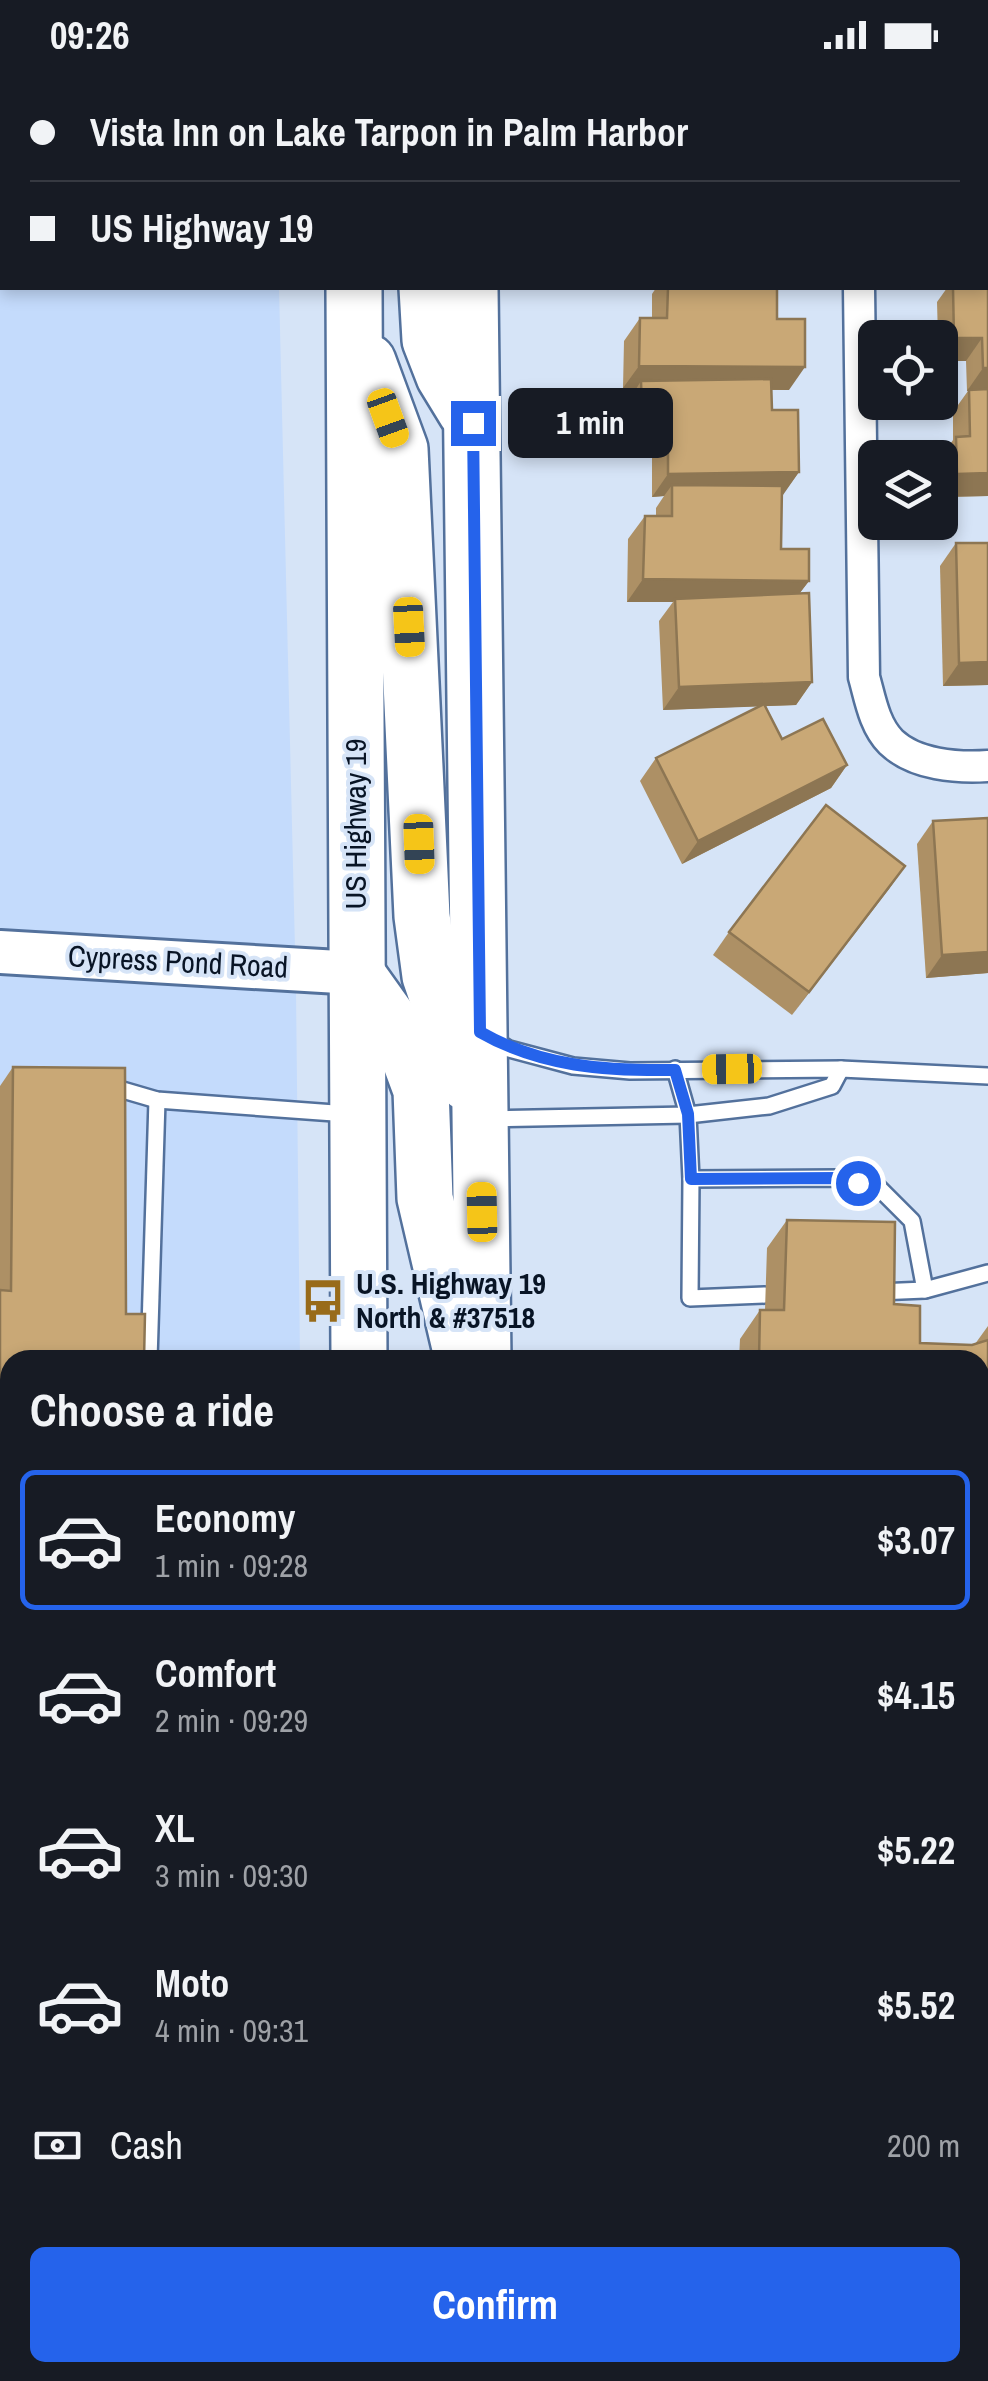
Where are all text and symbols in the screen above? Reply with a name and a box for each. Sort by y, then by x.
text: 09:26 [50,10,130,61]
text: Vista Inn on Lake Tarpon in Palm Harbor [90,107,688,158]
text: US Highway 19 [90,203,313,254]
map controls [858,320,958,540]
button: locate [858,320,958,420]
car [364,385,412,451]
callout: 1 min [508,388,673,458]
route end [451,401,496,446]
text: 1 min [556,401,625,444]
button: layers [858,440,958,540]
car [392,596,426,658]
street label: US Highway 19 [335,739,375,909]
car [403,813,435,875]
street label: Cypress Pond Road [67,935,289,987]
car [702,1053,762,1085]
route start [836,1161,881,1206]
car [466,1182,498,1242]
place label: U.S. Highway 19 North & #37518 [356,1263,546,1337]
bus stop icon: U.S. Highway 19 North & #37518 [299,1277,347,1325]
text: Choose a ride [30,1379,274,1440]
text: Economy [155,1493,295,1544]
icon: car [35,1495,125,1585]
text: $3.07 [877,1515,955,1566]
text: 1 min · 09:28 [155,1544,308,1587]
text: Comfort [155,1648,276,1699]
icon: car [35,1650,125,1740]
text: $4.15 [877,1670,955,1721]
text: 2 min · 09:29 [155,1699,308,1742]
text: XL [155,1803,195,1854]
icon: car [35,1805,125,1895]
text: $5.22 [877,1825,955,1876]
text: 3 min · 09:30 [155,1854,308,1897]
text: Moto [155,1958,229,2009]
icon: car [35,1960,125,2050]
text: $5.52 [877,1980,955,2031]
text: 4 min · 09:31 [155,2009,308,2052]
icon: cash [30,2118,85,2173]
text: Cash [110,2120,183,2171]
text: 200 m [887,2124,960,2167]
button: Confirm [30,2247,960,2362]

